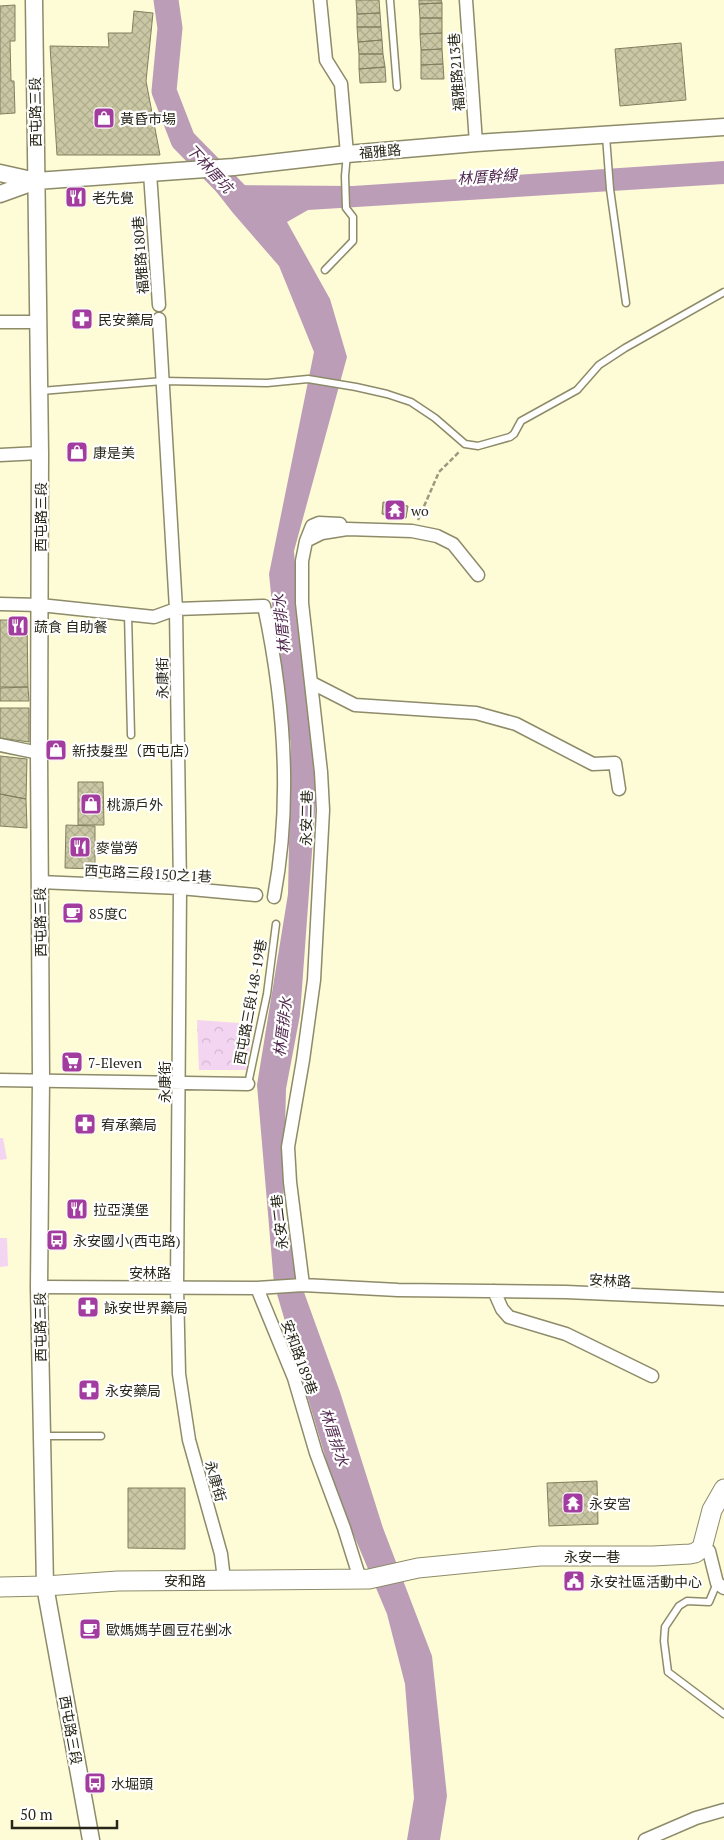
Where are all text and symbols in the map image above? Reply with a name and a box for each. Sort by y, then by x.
street label: 福雅路213巷 [444,32,468,112]
street label: 西屯路三段 [25,77,45,147]
shop icon: 黃昏市場 [92,106,116,130]
place label: 黃昏市場 [120,109,176,128]
water label: 下林厝坑 [182,139,239,198]
street label: 福雅路 [358,140,402,162]
water label: 林厝幹線 [456,164,520,188]
restaurant icon: 老先覺 [64,185,88,209]
place label: 老先覺 [92,188,134,207]
street label: 福雅路180巷 [128,215,152,295]
pharmacy icon: 民安藥局 [70,307,94,331]
place label: 民安藥局 [98,310,154,329]
shop icon: 康是美 [65,440,89,464]
place label: 康是美 [93,443,135,462]
street label: 西屯路三段 [31,482,50,552]
temple icon: wo [383,498,407,522]
place label: wo [410,501,429,520]
water label: 林厝排水 [268,592,294,655]
restaurant icon: 蔬食 自助餐 [6,614,30,638]
place label: 蔬食 自助餐 [34,617,107,636]
street label: 永康街 [152,657,172,699]
shop icon: 新技髮型（西屯店） [44,738,68,762]
place label: 新技髮型（西屯店） [72,741,198,760]
street label: 永安二巷 [296,790,316,846]
shop icon: 桃源戶外 [79,792,103,816]
place label: 桃源戶外 [107,795,163,814]
restaurant icon: 麥當勞 [68,835,92,859]
place label: 麥當勞 [96,838,138,857]
street label: 西屯路三段150之1巷 [84,860,212,886]
street label: 西屯路三段 [30,887,50,957]
cafe icon: 85度C [61,901,85,925]
place label: 85度C [89,904,127,923]
street label: 西屯路三段148-19巷 [230,938,270,1066]
water label: 林厝排水 [268,995,296,1058]
supermarket icon: 7-Eleven [60,1050,84,1074]
place label: 7-Eleven [88,1053,143,1072]
street label: 永康街 [155,1061,174,1103]
pharmacy icon: 宥承藥局 [73,1112,97,1136]
place label: 宥承藥局 [101,1115,157,1134]
street label: 永安二巷 [266,1193,292,1251]
restaurant icon: 拉亞漢堡 [65,1197,89,1221]
place label: 拉亞漢堡 [93,1200,149,1219]
bus stop icon: 永安國小(西屯路) [45,1228,69,1252]
place label: 永安國小(西屯路) [73,1231,181,1250]
street label: 安林路 [129,1263,171,1282]
street label: 安林路 [589,1269,631,1291]
street label: 西屯路三段 [30,1292,50,1362]
pharmacy icon: 詠安世界藥局 [76,1295,100,1319]
place label: 詠安世界藥局 [104,1298,188,1317]
street label: 安和路189巷 [278,1317,322,1397]
pharmacy icon: 永安藥局 [77,1378,101,1402]
place label: 永安藥局 [105,1381,161,1400]
water label: 林厝排水 [316,1405,354,1470]
street label: 永康街 [201,1458,231,1504]
temple icon: 永安宮 [561,1491,585,1515]
place label: 永安宮 [589,1494,631,1513]
street label: 永安一巷 [564,1547,620,1566]
public building icon: 永安社區活動中心 [562,1569,586,1593]
street label: 安和路 [164,1571,206,1590]
place label: 永安社區活動中心 [590,1572,702,1591]
cafe icon: 歐媽媽芋圓豆花剉冰 [78,1617,102,1641]
place label: 歐媽媽芋圓豆花剉冰 [106,1620,232,1639]
street label: 西屯路三段 [56,1694,86,1766]
bus stop icon: 水堀頭 [83,1771,107,1795]
place label: 水堀頭 [111,1774,153,1793]
scale bar [12,1798,118,1830]
text: 50 m [20,1804,53,1824]

